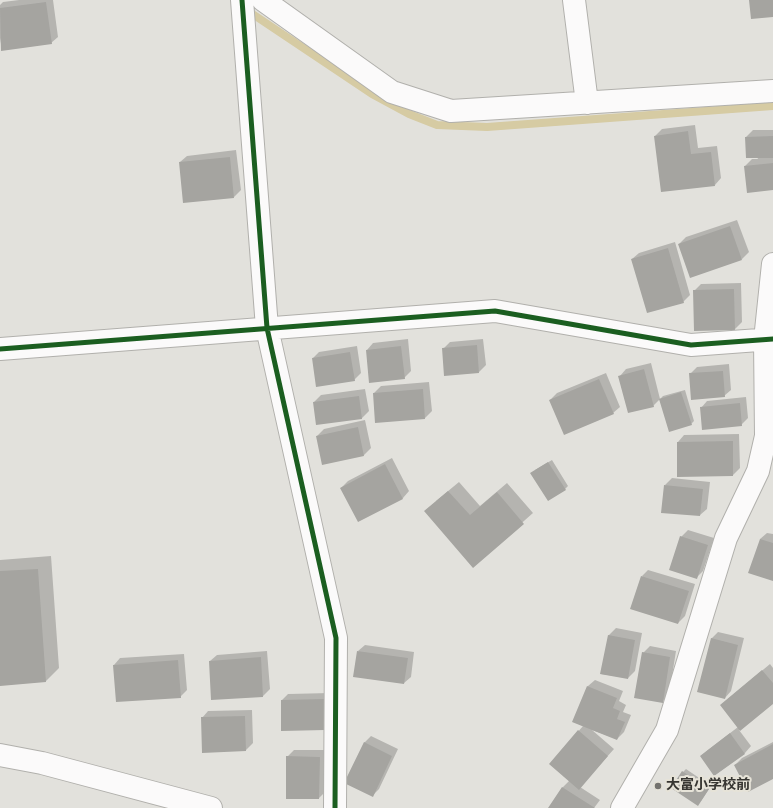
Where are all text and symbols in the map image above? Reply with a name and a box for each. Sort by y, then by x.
place label: 大富小学校前 [666,778,750,794]
marker: 大富小学校前 [653,781,663,791]

